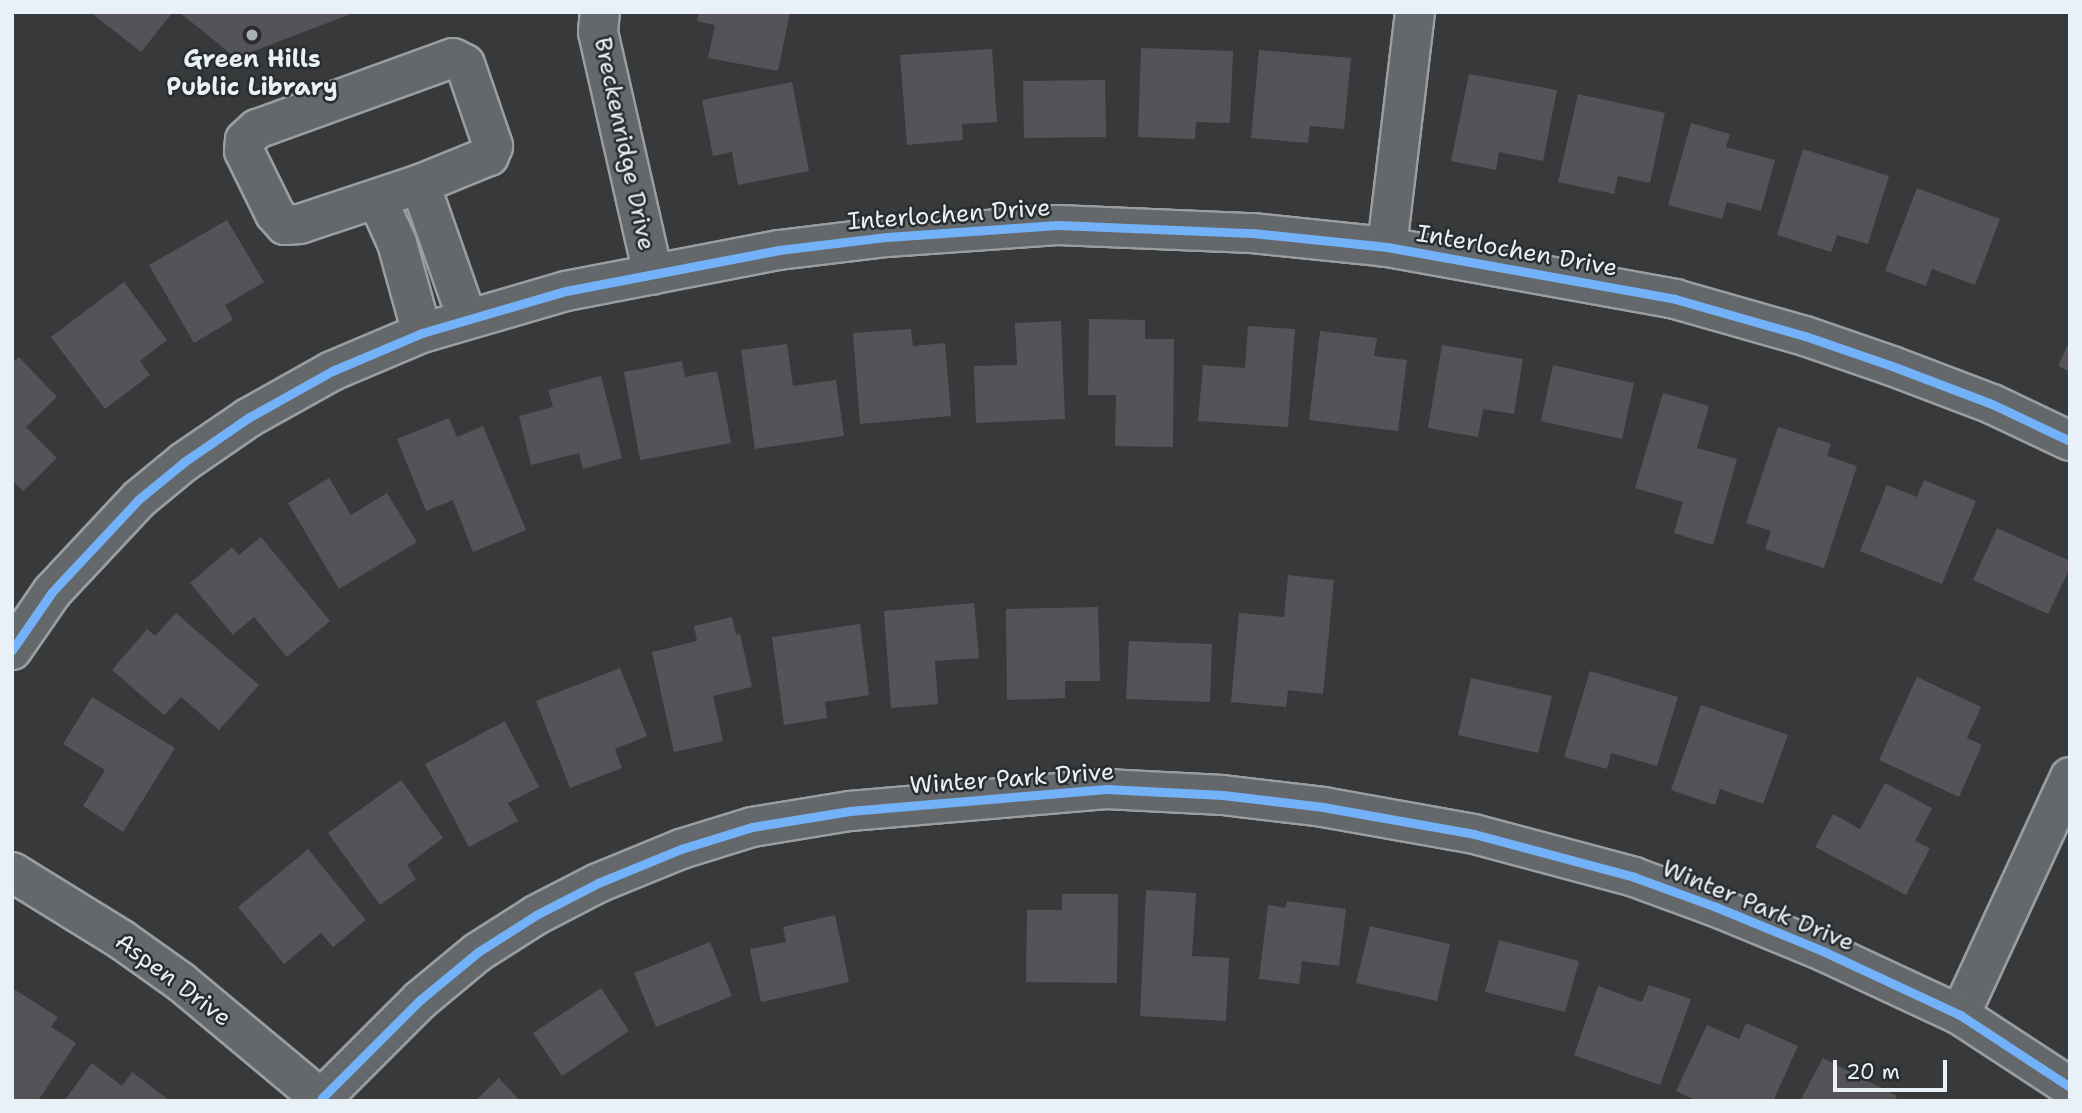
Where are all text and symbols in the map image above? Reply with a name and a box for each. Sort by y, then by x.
marker: Green Hills Public Library [244,27,260,43]
street label: Breckenridge Drive [587,35,661,253]
place label: Green Hills Public Library [166,46,338,102]
street label: Interlochen Drive [846,194,1052,236]
street label: Interlochen Drive [1414,219,1620,283]
street label: Winter Park Drive [909,757,1115,801]
street label: Winter Park Drive [1658,854,1858,958]
street label: Aspen Drive [109,927,237,1033]
scale bar [1837,1046,1951,1090]
text: 20 m [1846,1058,1900,1086]

